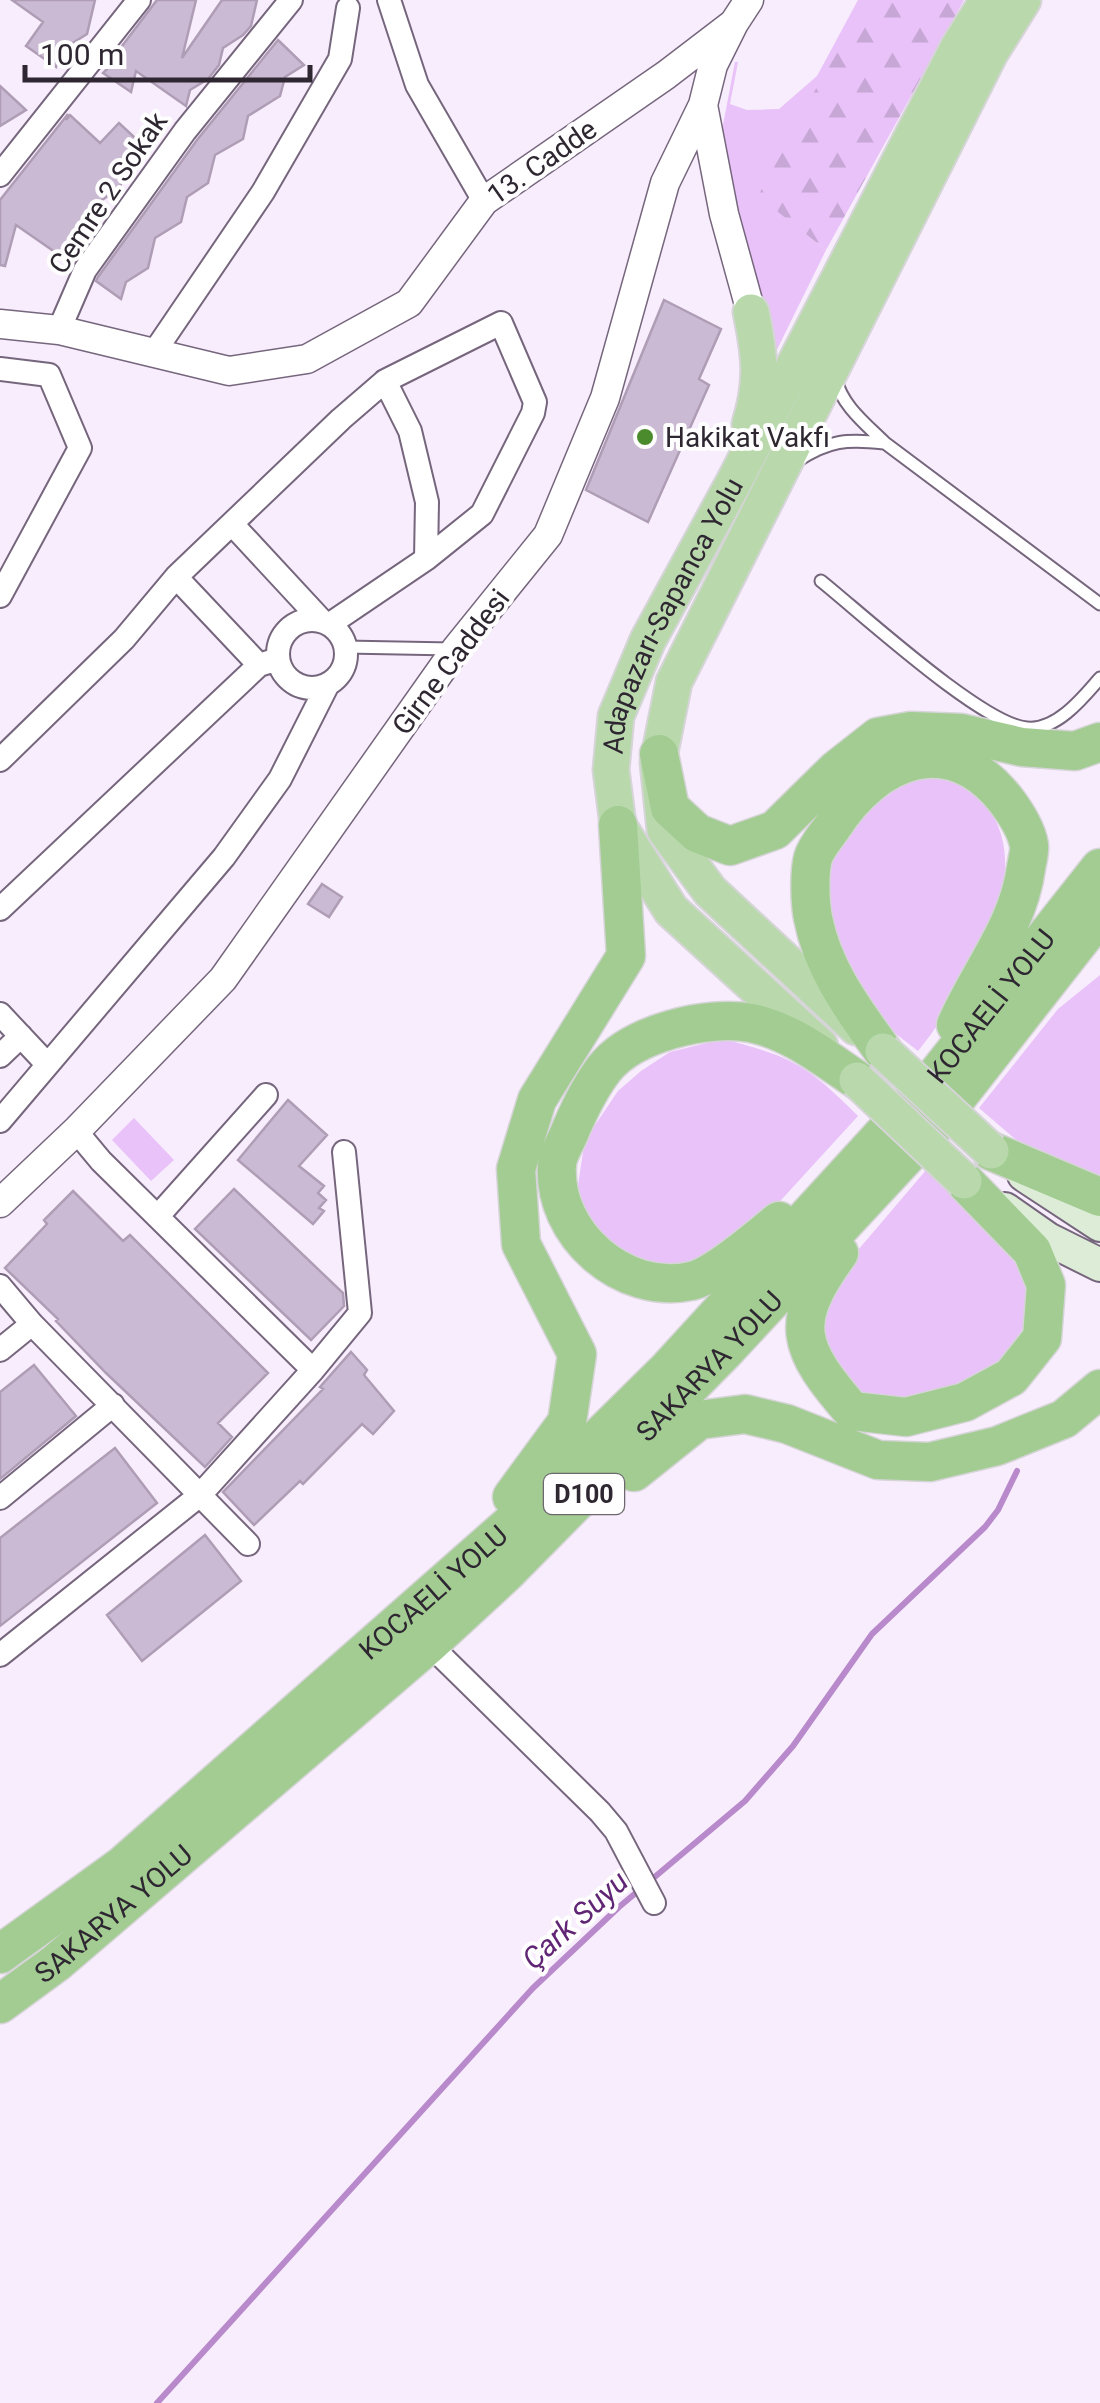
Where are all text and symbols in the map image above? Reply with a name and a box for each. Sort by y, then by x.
scale bar [25,20,310,82]
text: 100 m [40,37,124,72]
street label: Cemre 2 Sokak [42,105,175,280]
street label: 13. Cadde [481,112,603,212]
place label: Hakikat Vakfı [665,421,830,454]
marker: Hakikat Vakfı [634,426,656,448]
street label: Adapazarı-Sapanca Yolu [596,472,750,755]
street label: Girne Caddesi [386,583,516,741]
street label: KOCAELİ YOLU [920,923,1062,1089]
street label: SAKARYA YOLU [629,1284,789,1448]
road number: D100 [544,1474,624,1514]
street label: KOCAELİ YOLU [352,1518,514,1666]
street label: SAKARYA YOLU [28,1838,199,1990]
water label: Çark Suyu [515,1864,635,1976]

